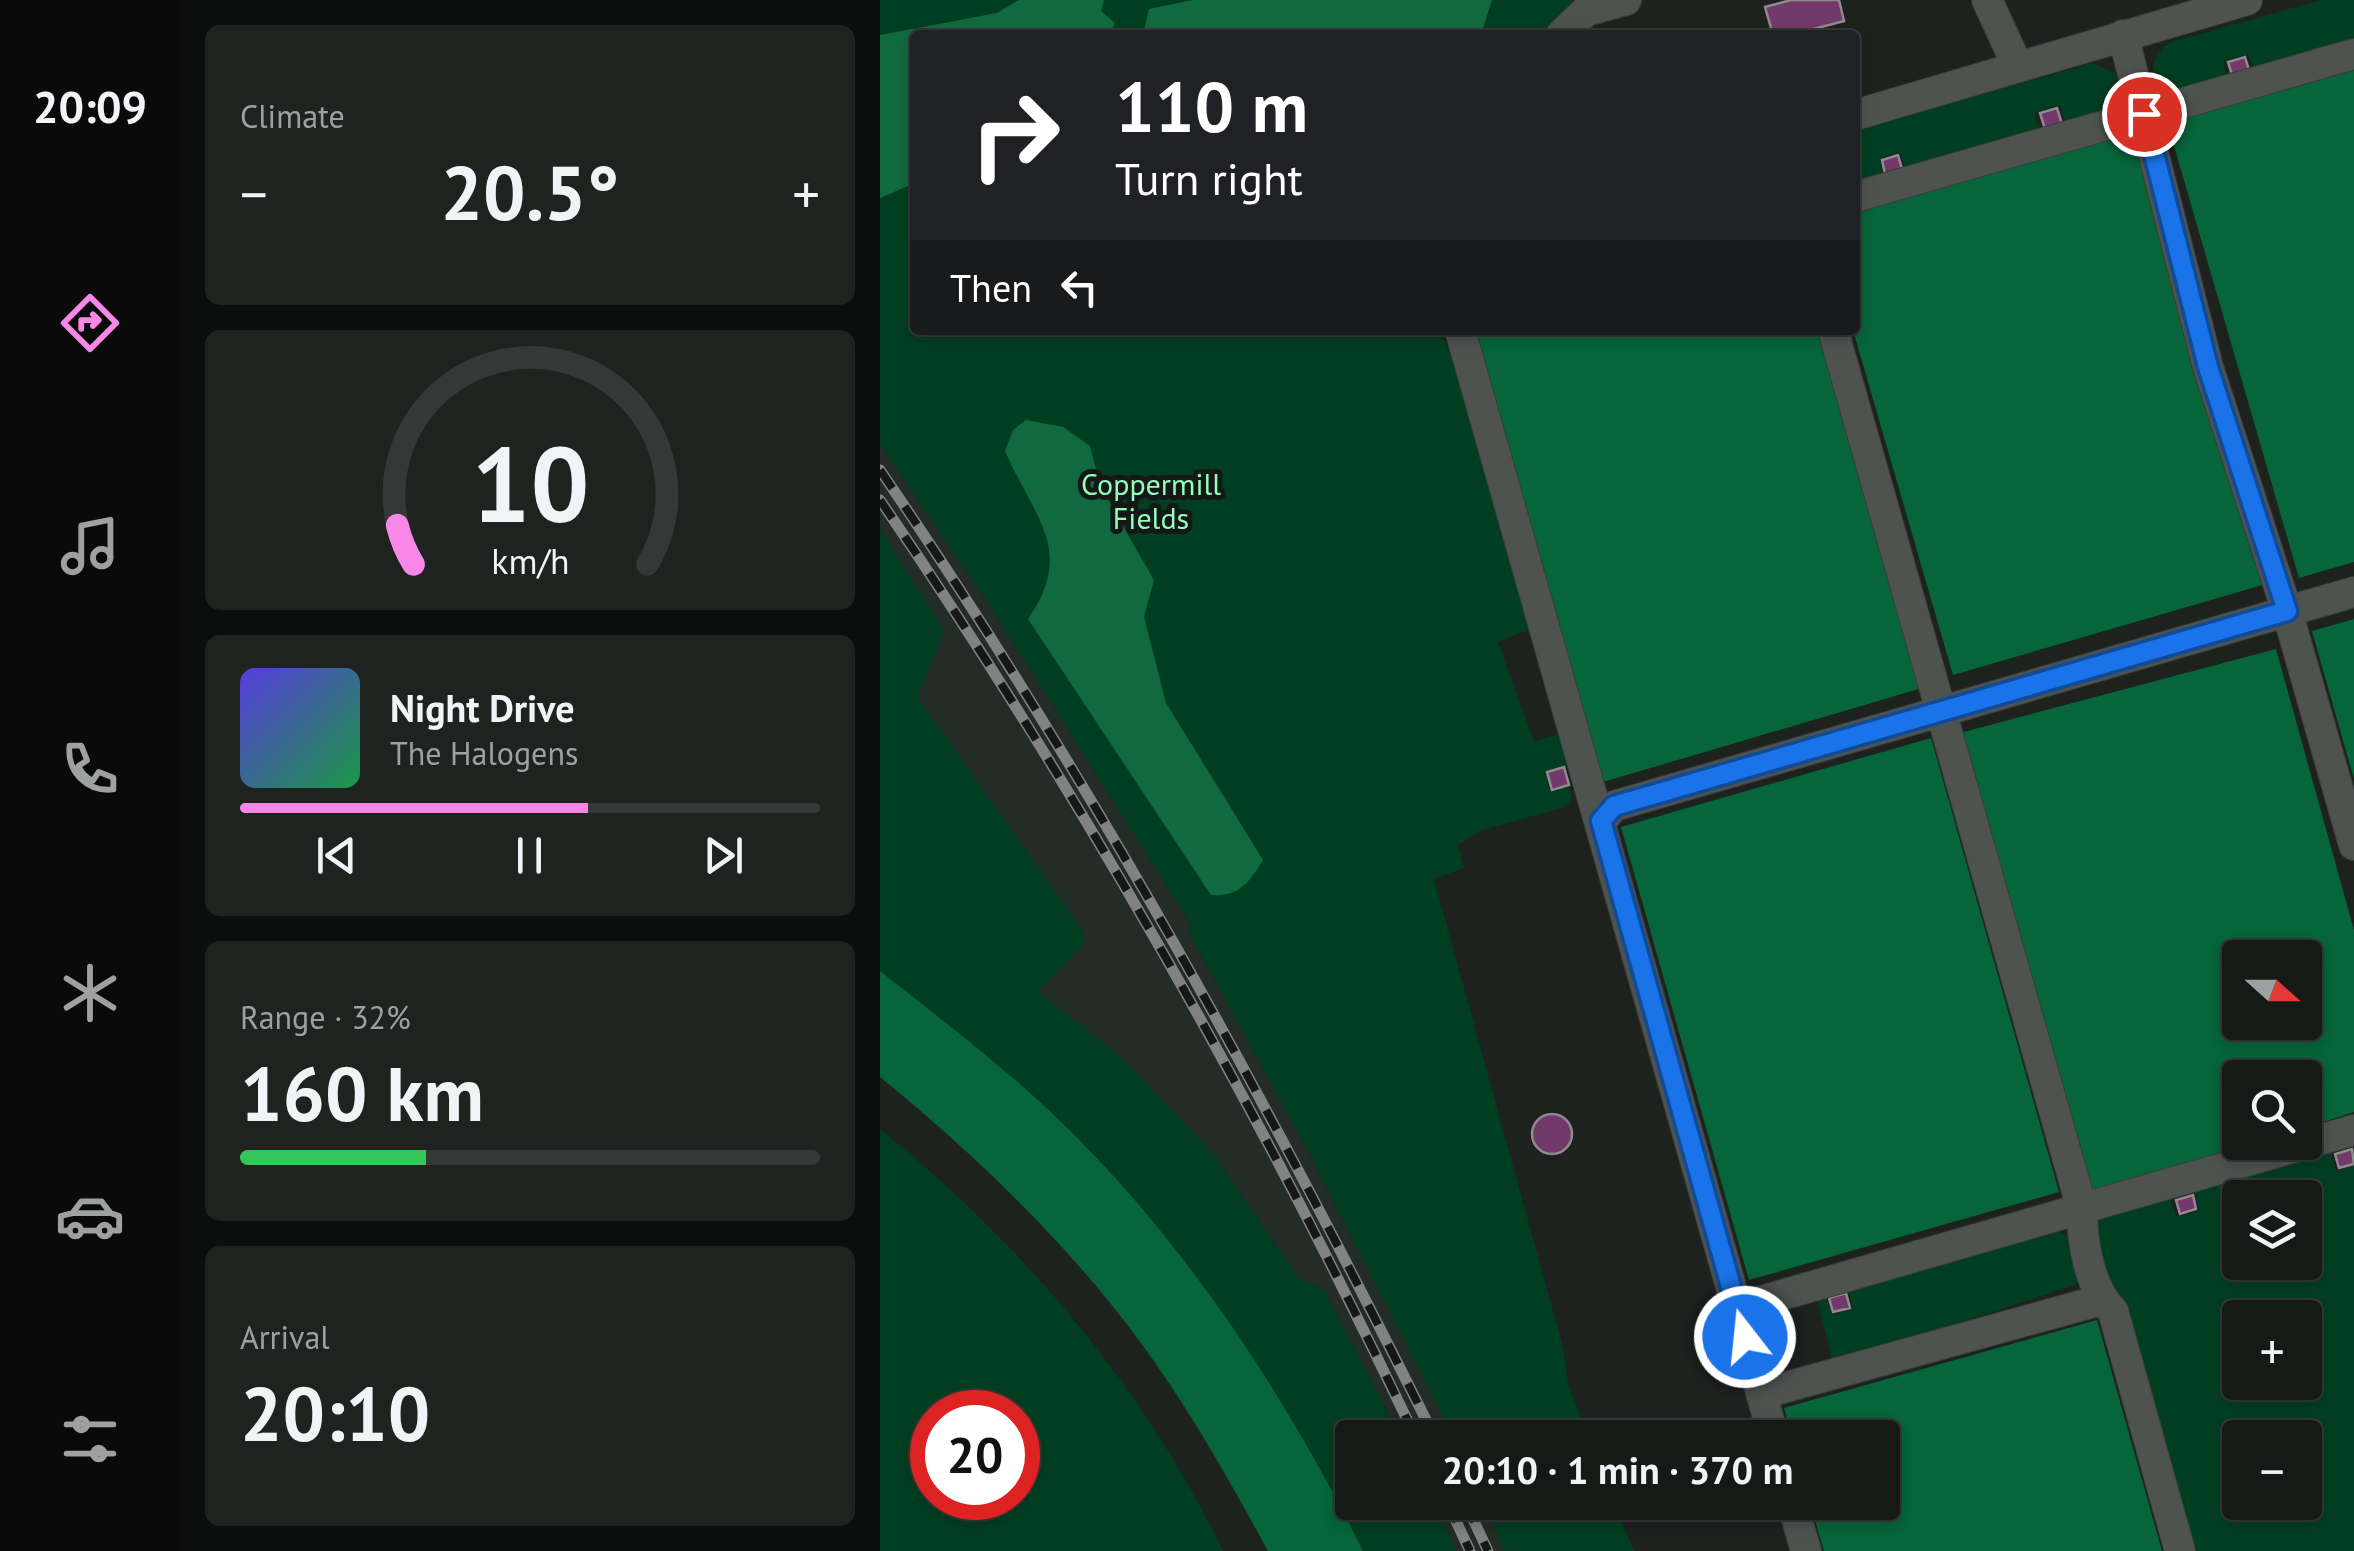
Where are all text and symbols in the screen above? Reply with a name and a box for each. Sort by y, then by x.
text: 110 m [1115,61,1308,151]
icon: right [950,70,1080,200]
pin [2102,72,2187,157]
text: 20:09 [33,77,147,135]
icon: arrive [2117,87,2172,142]
text: Climate [240,95,345,137]
text: 20.5° [441,144,619,241]
text: Turn right [1115,149,1303,207]
text: − [240,158,268,229]
text: + [792,158,820,229]
icon: left [1052,260,1107,315]
text: Then [950,263,1032,312]
icon: directions [55,288,125,358]
text: 10 [471,416,589,551]
park label: Coppermill Fields [1081,464,1221,537]
icon: music [55,511,125,581]
text: km/h [491,538,569,584]
text: Night Drive [390,683,574,732]
text: The Halogens [390,732,578,774]
icon: phone [55,734,125,804]
icon: previous [309,828,364,883]
icon: pause [502,828,557,883]
icon: next [696,828,751,883]
north arrow [2222,940,2322,1040]
map controls [2222,940,2322,1520]
icon: climate [55,958,125,1028]
text: Range · 32% [240,996,411,1038]
text: 160 km [240,1045,484,1142]
button: search [2222,1060,2322,1160]
button: layers [2222,1180,2322,1280]
icon: car [55,1181,125,1251]
position arrow [1693,1285,1797,1389]
button: + [2222,1300,2322,1400]
text: Arrival [240,1316,330,1358]
text: 20:10 [240,1365,430,1462]
speed limit sign: 20 [910,1390,1040,1520]
icon: filters [55,1404,125,1474]
button: − [2222,1420,2322,1520]
text: 20:10 · 1 min · 370 m [1442,1445,1793,1494]

